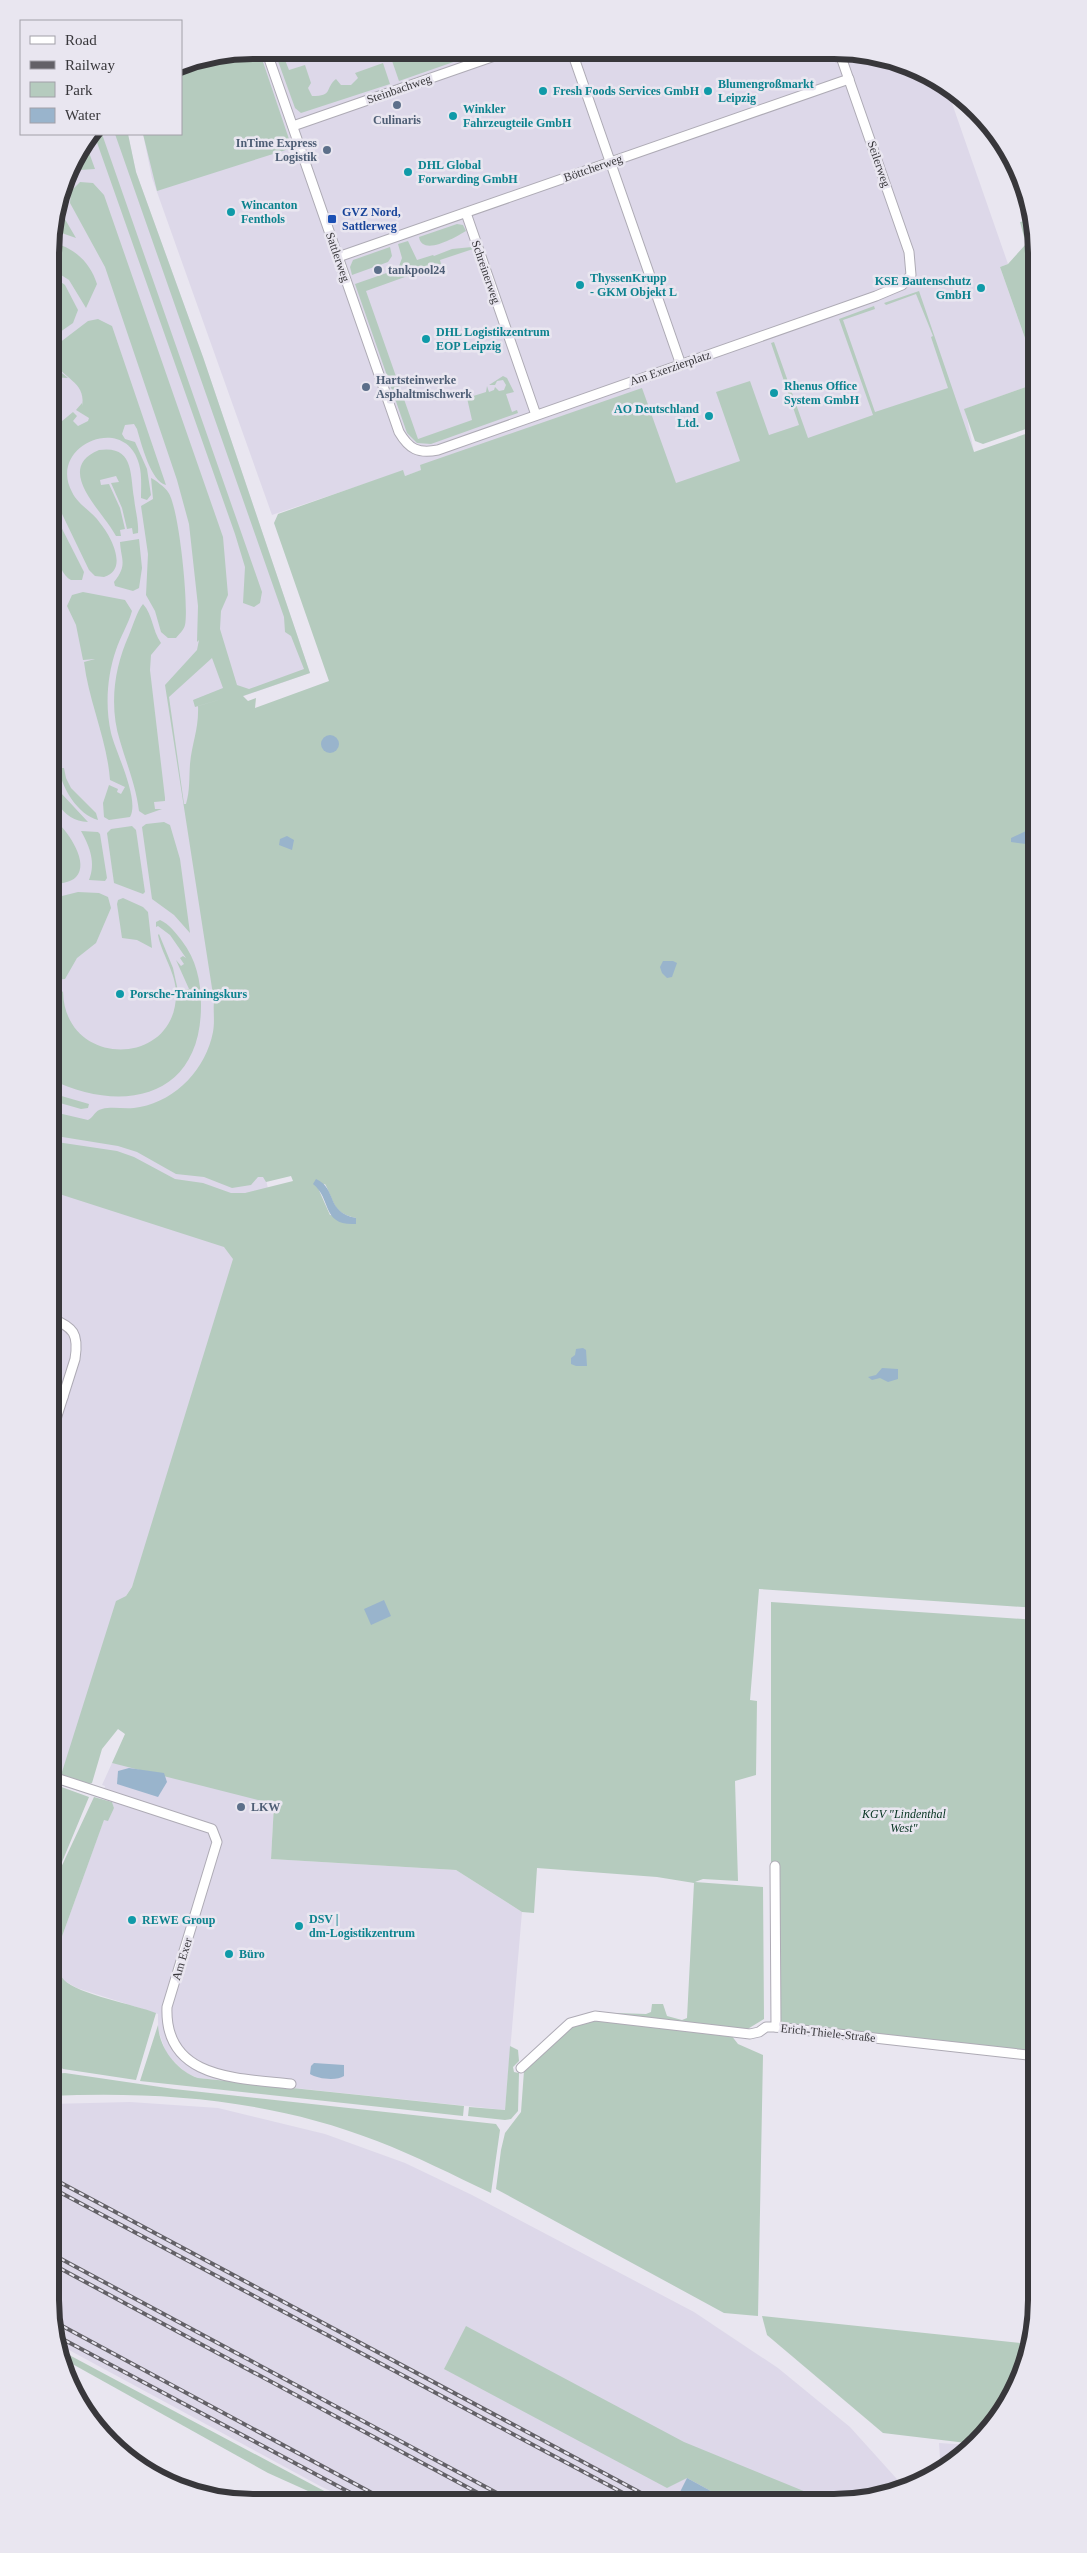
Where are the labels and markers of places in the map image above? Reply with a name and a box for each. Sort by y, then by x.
place label: Blumengroßmarkt Leipzig [718,77,814,105]
place label: Fresh Foods Services GmbH [553,84,700,98]
marker: Fresh Foods Services GmbH [537,85,549,97]
marker: Blumengroßmarkt Leipzig [702,85,714,97]
marker: Culinaris [391,99,403,111]
place label: Winkler Fahrzeugteile GmbH [463,102,572,130]
marker: Winkler Fahrzeugteile GmbH [447,110,459,122]
place label: Culinaris [373,113,421,127]
place label: InTime Express Logistik [236,136,317,164]
marker: InTime Express Logistik [321,144,333,156]
place label: DHL Global Forwarding GmbH [418,158,518,186]
marker: DHL Global Forwarding GmbH [402,166,414,178]
place label: Wincanton Fenthols [241,198,298,226]
place label: GVZ Nord, Sattlerweg [342,205,401,233]
marker: Wincanton Fenthols [225,206,237,218]
marker: GVZ Nord, Sattlerweg [326,213,338,225]
place label: tankpool24 [388,263,445,277]
marker: tankpool24 [372,264,384,276]
place label: ThyssenKrupp - GKM Objekt L [590,271,677,299]
place label: KSE Bautenschutz GmbH [875,274,972,302]
marker: ThyssenKrupp - GKM Objekt L [574,279,586,291]
marker: KSE Bautenschutz GmbH [975,282,987,294]
place label: DHL Logistikzentrum EOP Leipzig [436,325,550,353]
marker: DHL Logistikzentrum EOP Leipzig [420,333,432,345]
place label: Hartsteinwerke Asphaltmischwerk [376,373,472,401]
place label: Rhenus Office System GmbH [784,379,860,407]
marker: Hartsteinwerke Asphaltmischwerk [360,381,372,393]
marker: Rhenus Office System GmbH [768,387,780,399]
place label: AO Deutschland Ltd. [614,402,699,430]
marker: AO Deutschland Ltd. [703,410,715,422]
place label: Porsche-Trainingskurs [130,987,247,1001]
marker: Porsche-Trainingskurs [114,988,126,1000]
place label: LKW [251,1800,280,1814]
marker: LKW [235,1801,247,1813]
place label: DSV | dm-Logistikzentrum [309,1912,415,1940]
place label: REWE Group [142,1913,216,1927]
marker: REWE Group [126,1914,138,1926]
marker: DSV | dm-Logistikzentrum [293,1920,305,1932]
place label: Büro [239,1947,265,1961]
marker: Büro [223,1948,235,1960]

